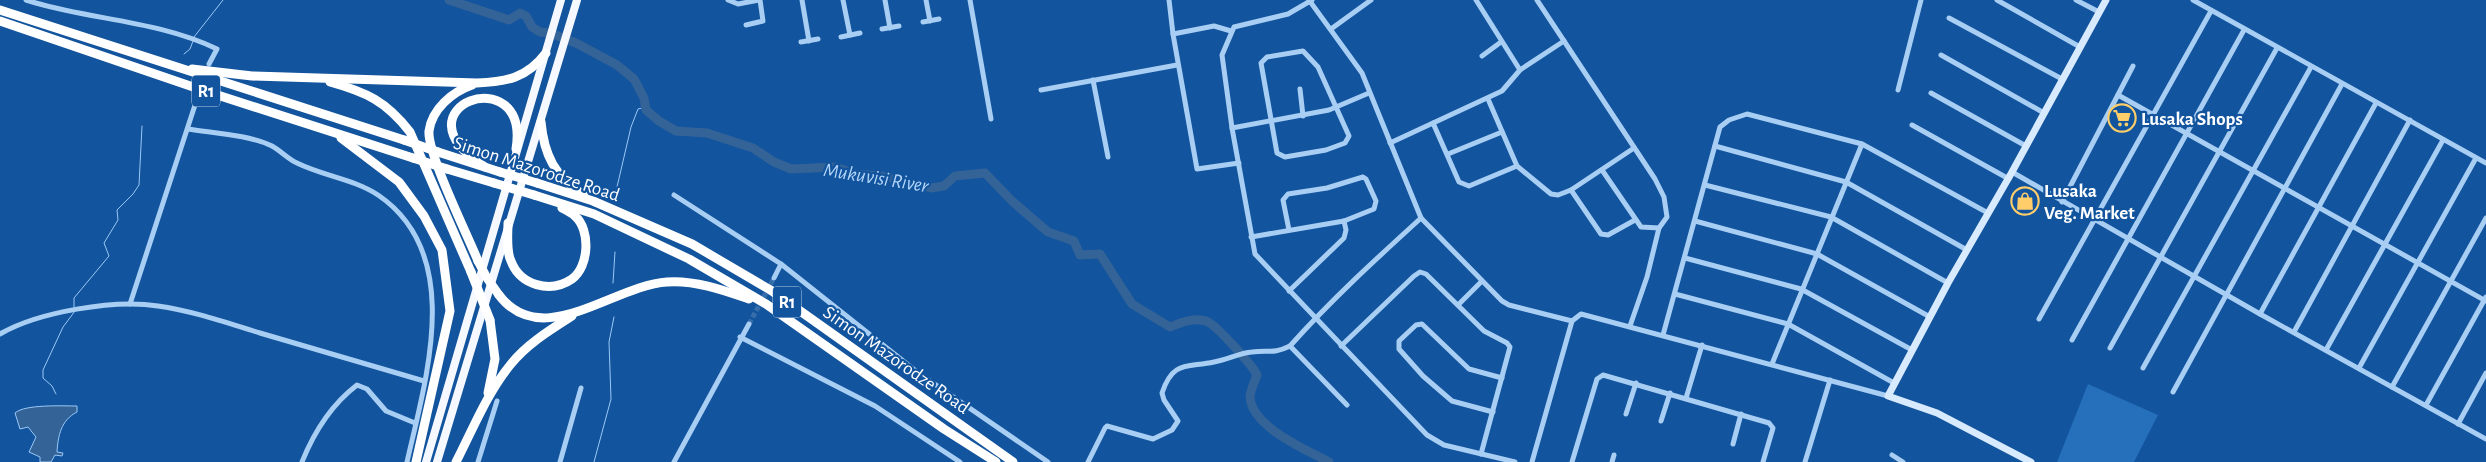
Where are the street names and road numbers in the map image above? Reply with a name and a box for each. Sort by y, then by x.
road number: R1 [192,76,220,106]
street label: Simon Mazorodze Road [451,134,622,205]
road number: R1 [773,286,801,318]
street label: Simon Mazorodze Road [820,303,973,418]

